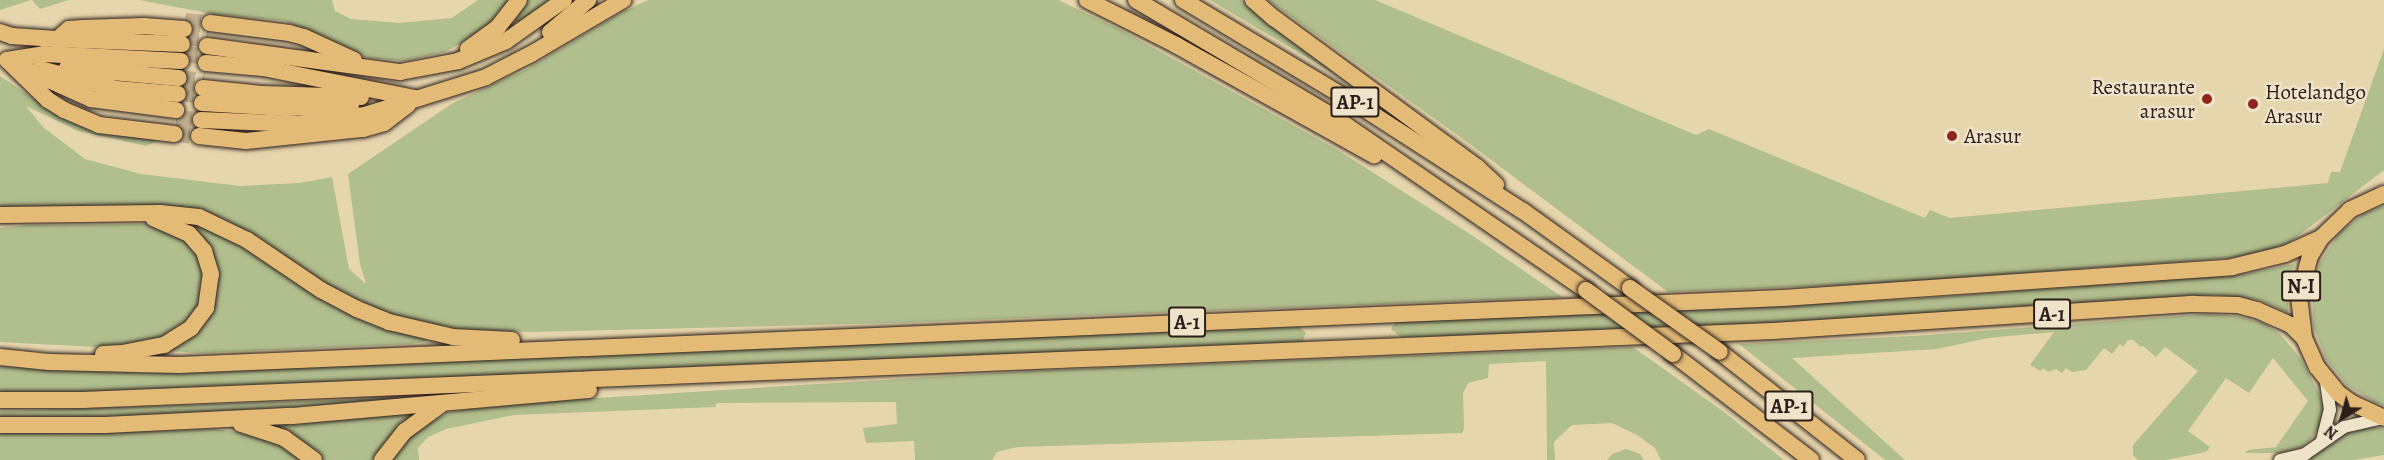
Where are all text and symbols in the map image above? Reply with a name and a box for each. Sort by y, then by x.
place label: Restaurante arasur [2091,74,2195,124]
place label: Hotelandgo Arasur [2265,79,2366,129]
road number: AP-1 [1330,85,1380,119]
marker: Restaurante arasur [2200,92,2214,106]
marker: Hotelandgo Arasur [2246,97,2260,111]
place label: Arasur [1964,123,2021,149]
marker: Arasur [1945,129,1959,143]
road number: N-I [2280,269,2322,303]
road number: A-1 [2032,297,2072,331]
road number: A-1 [1168,305,1206,339]
north arrow [2312,388,2372,448]
road number: AP-1 [1764,389,1814,423]
text: N [2320,420,2342,445]

